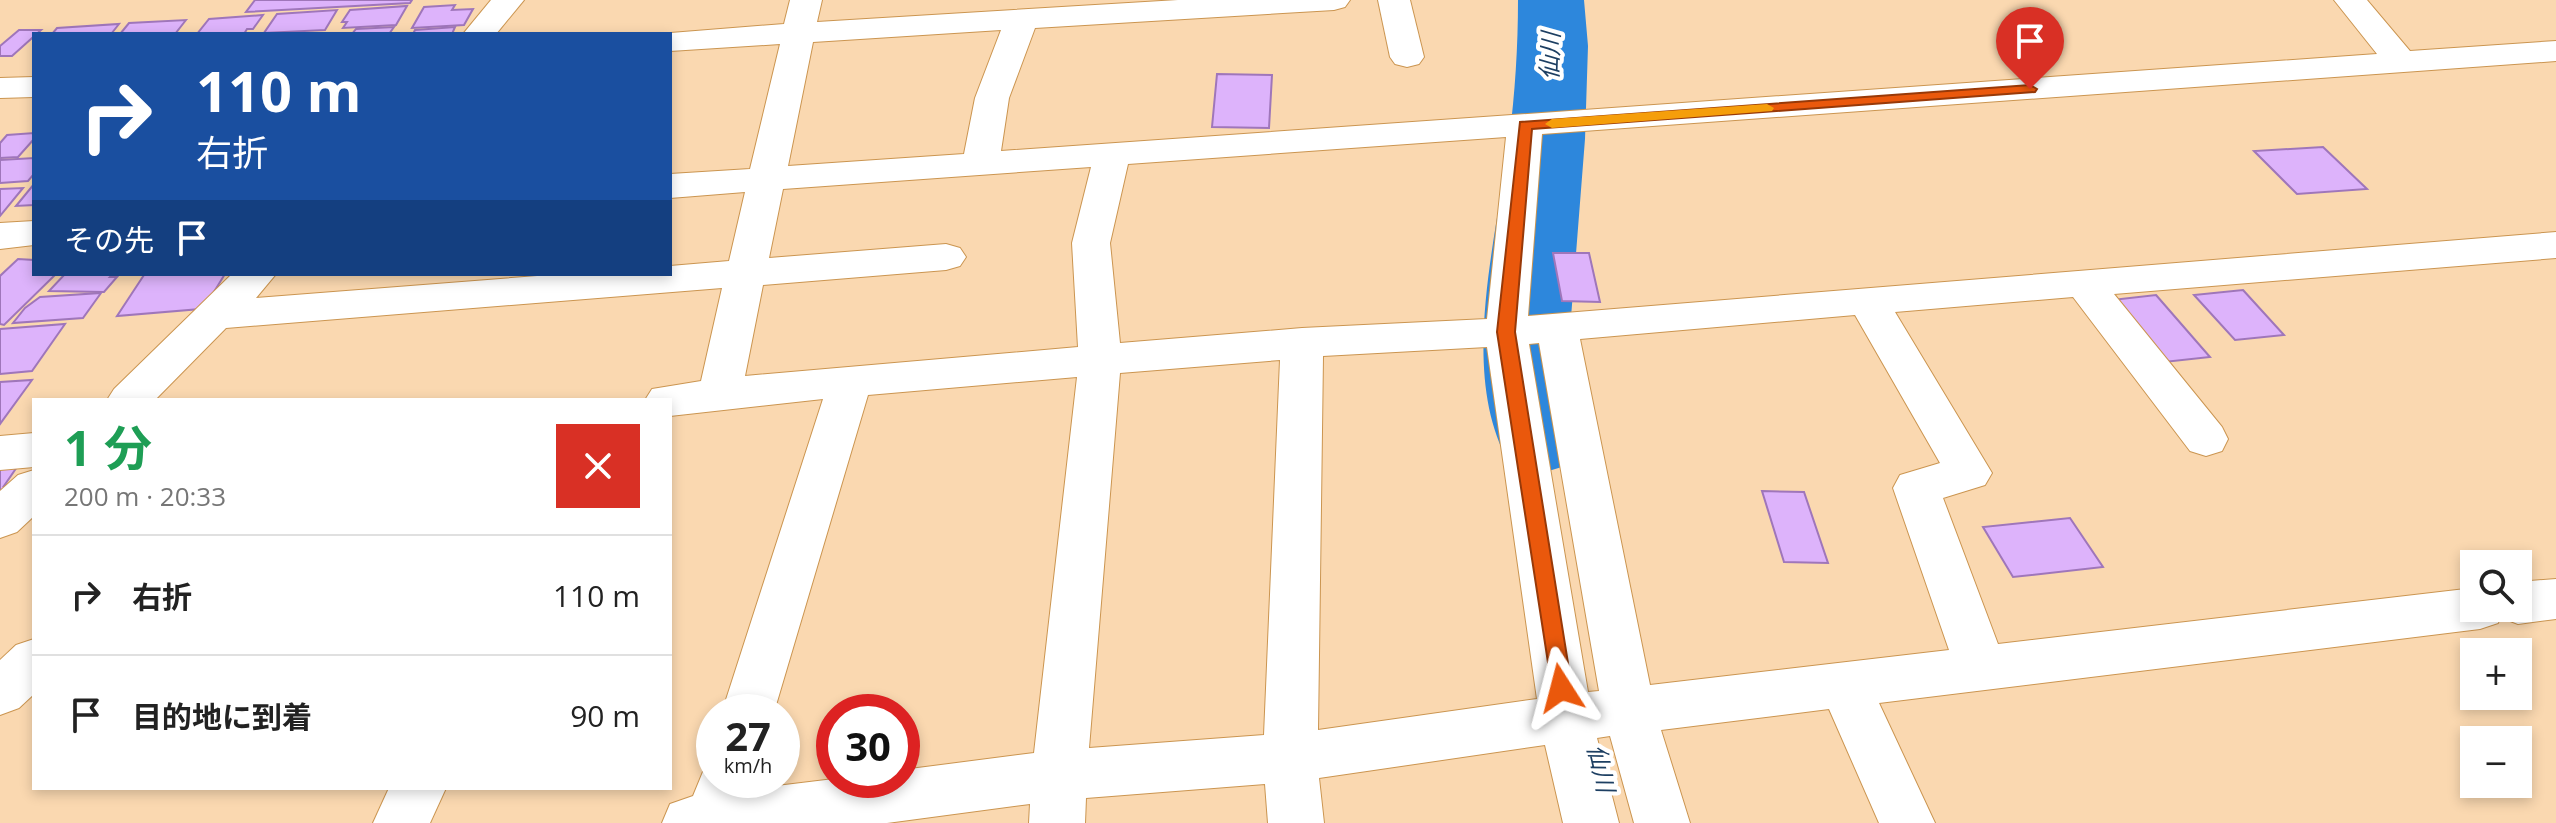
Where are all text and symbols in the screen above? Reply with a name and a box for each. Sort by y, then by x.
pin [1996,7,2064,89]
icon: arrive [2008,19,2052,63]
water label: 仙川 [1532,28,1566,81]
text: 110 m [196,52,362,128]
icon: right [64,64,168,168]
text: 右折 [196,128,268,177]
icon: arrive [170,216,214,260]
text: その先 [64,219,154,260]
text: 1 分 [64,415,152,480]
button: close [556,424,640,508]
text: 200 m · 20:33 [64,478,226,514]
map controls [2460,550,2532,798]
button: search [2460,550,2532,622]
icon: right [64,573,108,617]
text: 110 m [553,575,640,616]
text: 右折 [132,576,192,617]
button: + [2460,638,2532,710]
position arrow [1519,646,1603,730]
icon: arrive [64,693,108,737]
speed limit sign: 30 [816,694,920,798]
text: 90 m [570,695,640,736]
text: 目的地に到着 [132,696,312,737]
text: 27 [725,708,771,763]
button: − [2460,726,2532,798]
water label: 仙川 [1581,741,1624,798]
text: km/h [724,752,772,779]

